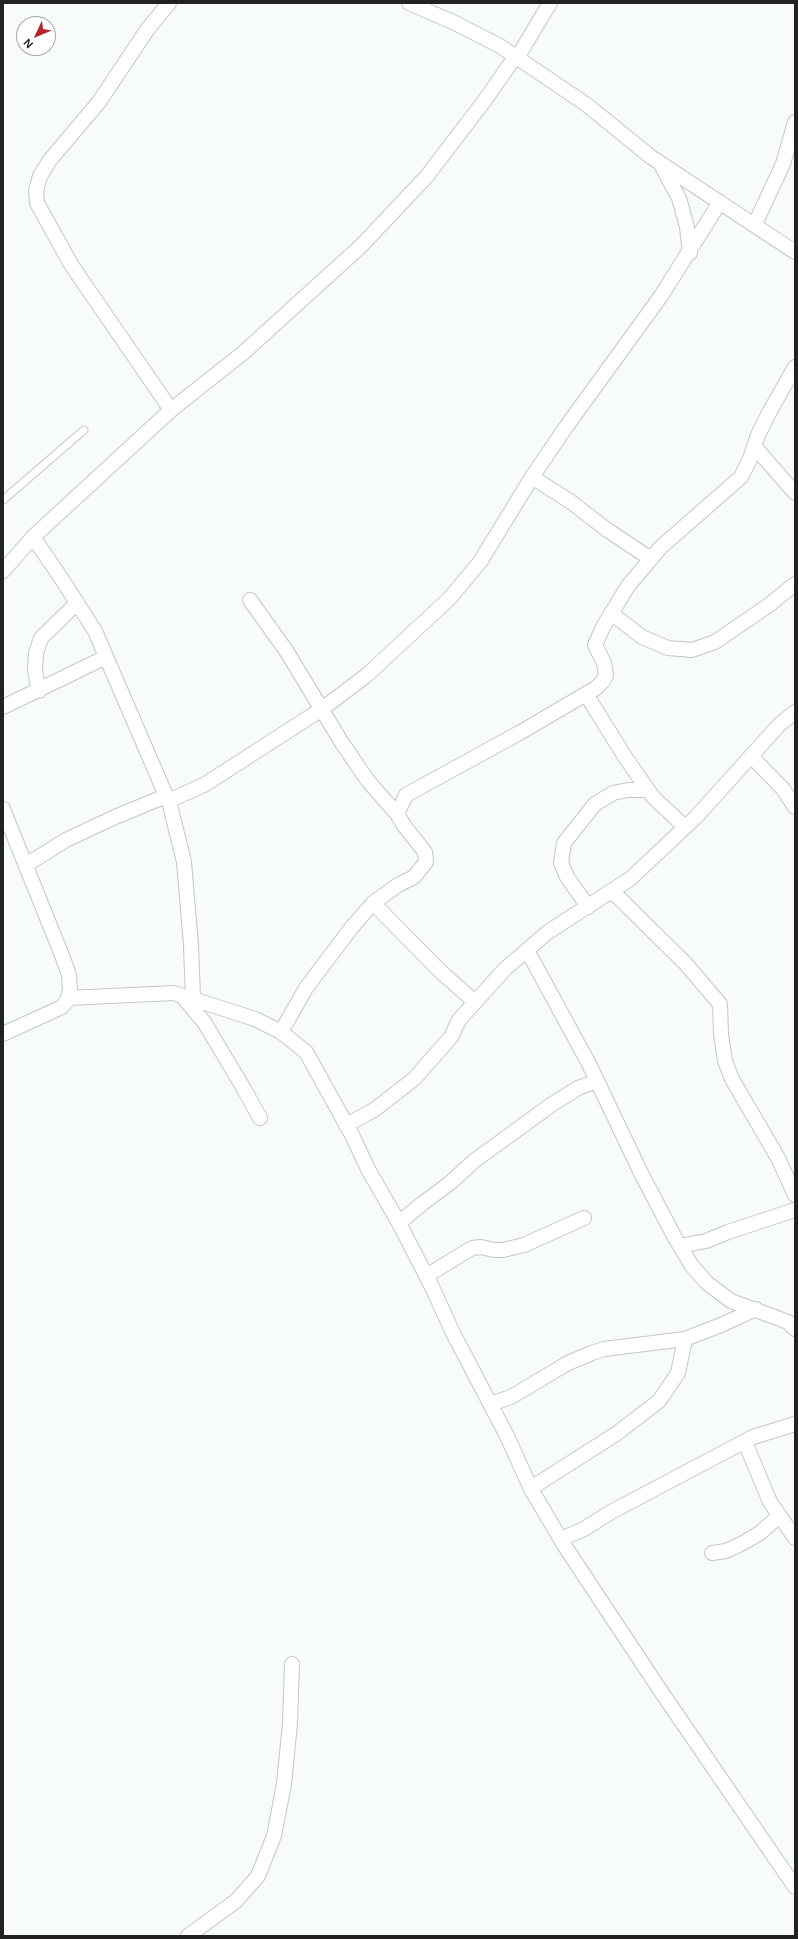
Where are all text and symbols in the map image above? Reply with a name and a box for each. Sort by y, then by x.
north arrow [16,16,56,56]
text: N [21,37,35,51]

